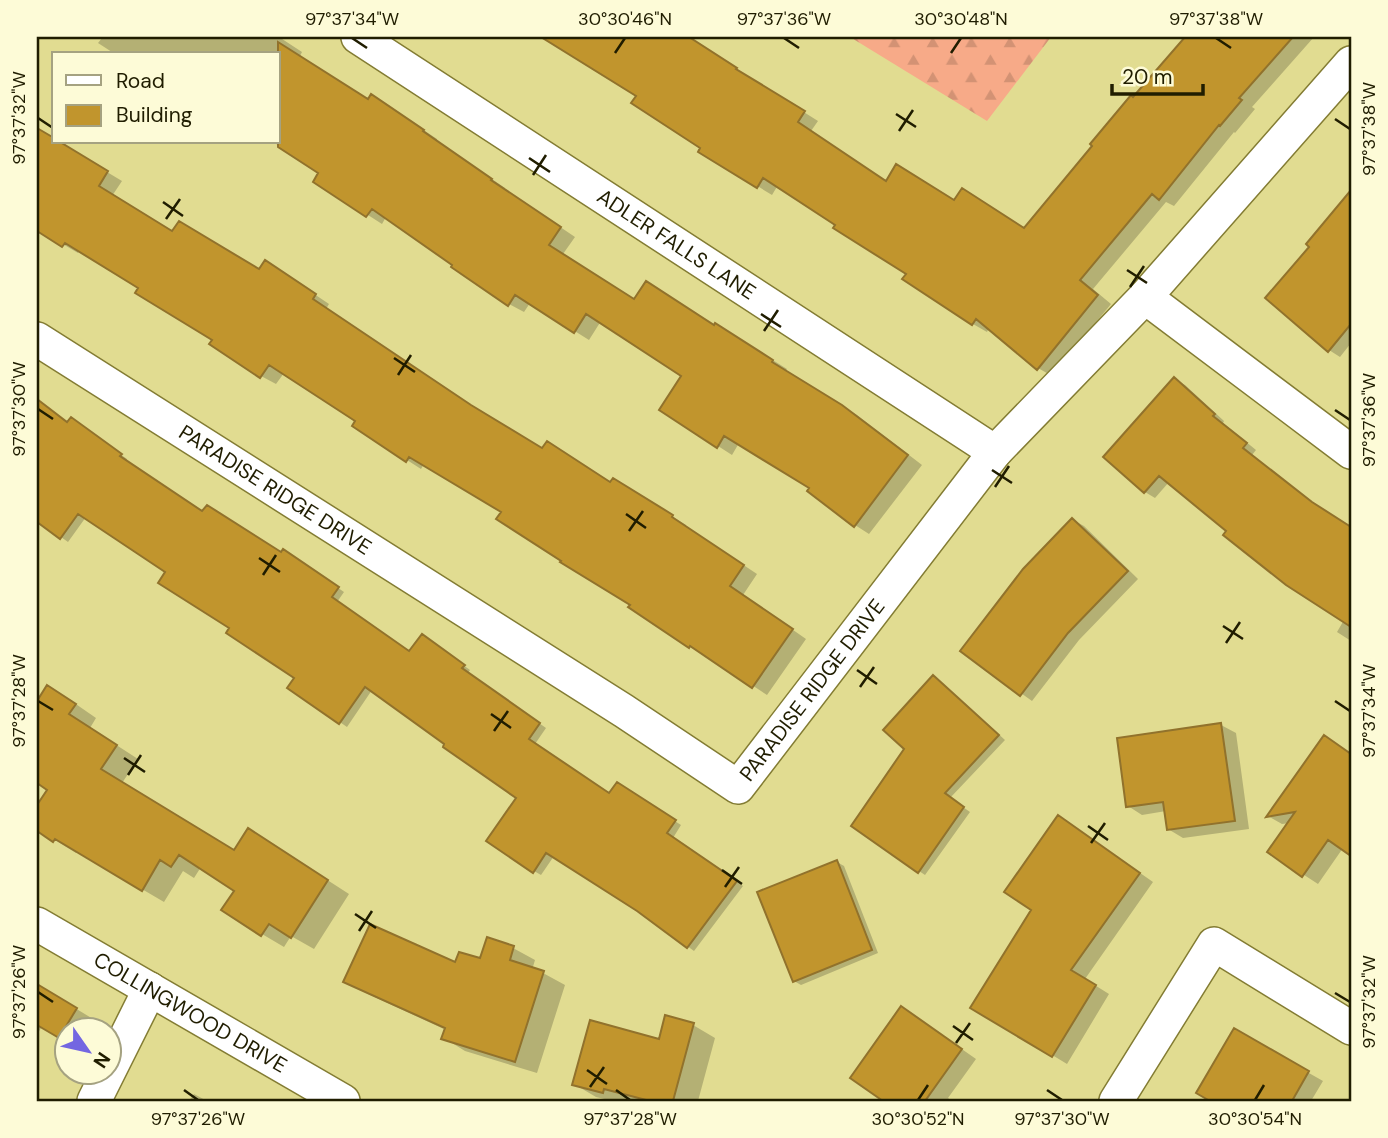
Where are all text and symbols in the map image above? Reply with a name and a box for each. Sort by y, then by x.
text: 97°37'34"W [305,7,399,31]
text: 30°30'46"N [578,7,672,31]
text: 97°37'36"W [737,7,831,31]
text: 30°30'48"N [914,7,1008,31]
text: 97°37'38"W [1169,7,1263,31]
legend [52,52,280,144]
scale bar [1112,52,1202,96]
text: 20 m [1122,63,1173,91]
text: Road [116,67,165,95]
text: 97°37'32"W [7,71,31,165]
text: 97°37'38"W [1357,82,1381,176]
text: Building [116,101,193,129]
street label: ADLER FALLS LANE [592,183,761,306]
text: 97°37'30"W [7,361,31,457]
text: 97°37'36"W [1357,373,1381,467]
street label: PARADISE RIDGE DRIVE [174,418,377,561]
street label: PARADISE RIDGE DRIVE [733,593,891,787]
text: 97°37'28"W [7,654,31,748]
text: 97°37'34"W [1357,664,1381,758]
text: 97°37'26"W [7,945,31,1039]
street label: COLLINGWOOD DRIVE [89,947,291,1079]
text: 97°37'32"W [1357,955,1381,1049]
north arrow [52,1016,122,1086]
text: 97°37'26"W [151,1107,245,1131]
text: 97°37'28"W [583,1107,677,1131]
text: 30°30'52"N [871,1107,965,1131]
text: 97°37'30"W [1014,1107,1110,1131]
text: 30°30'54"N [1208,1107,1302,1131]

